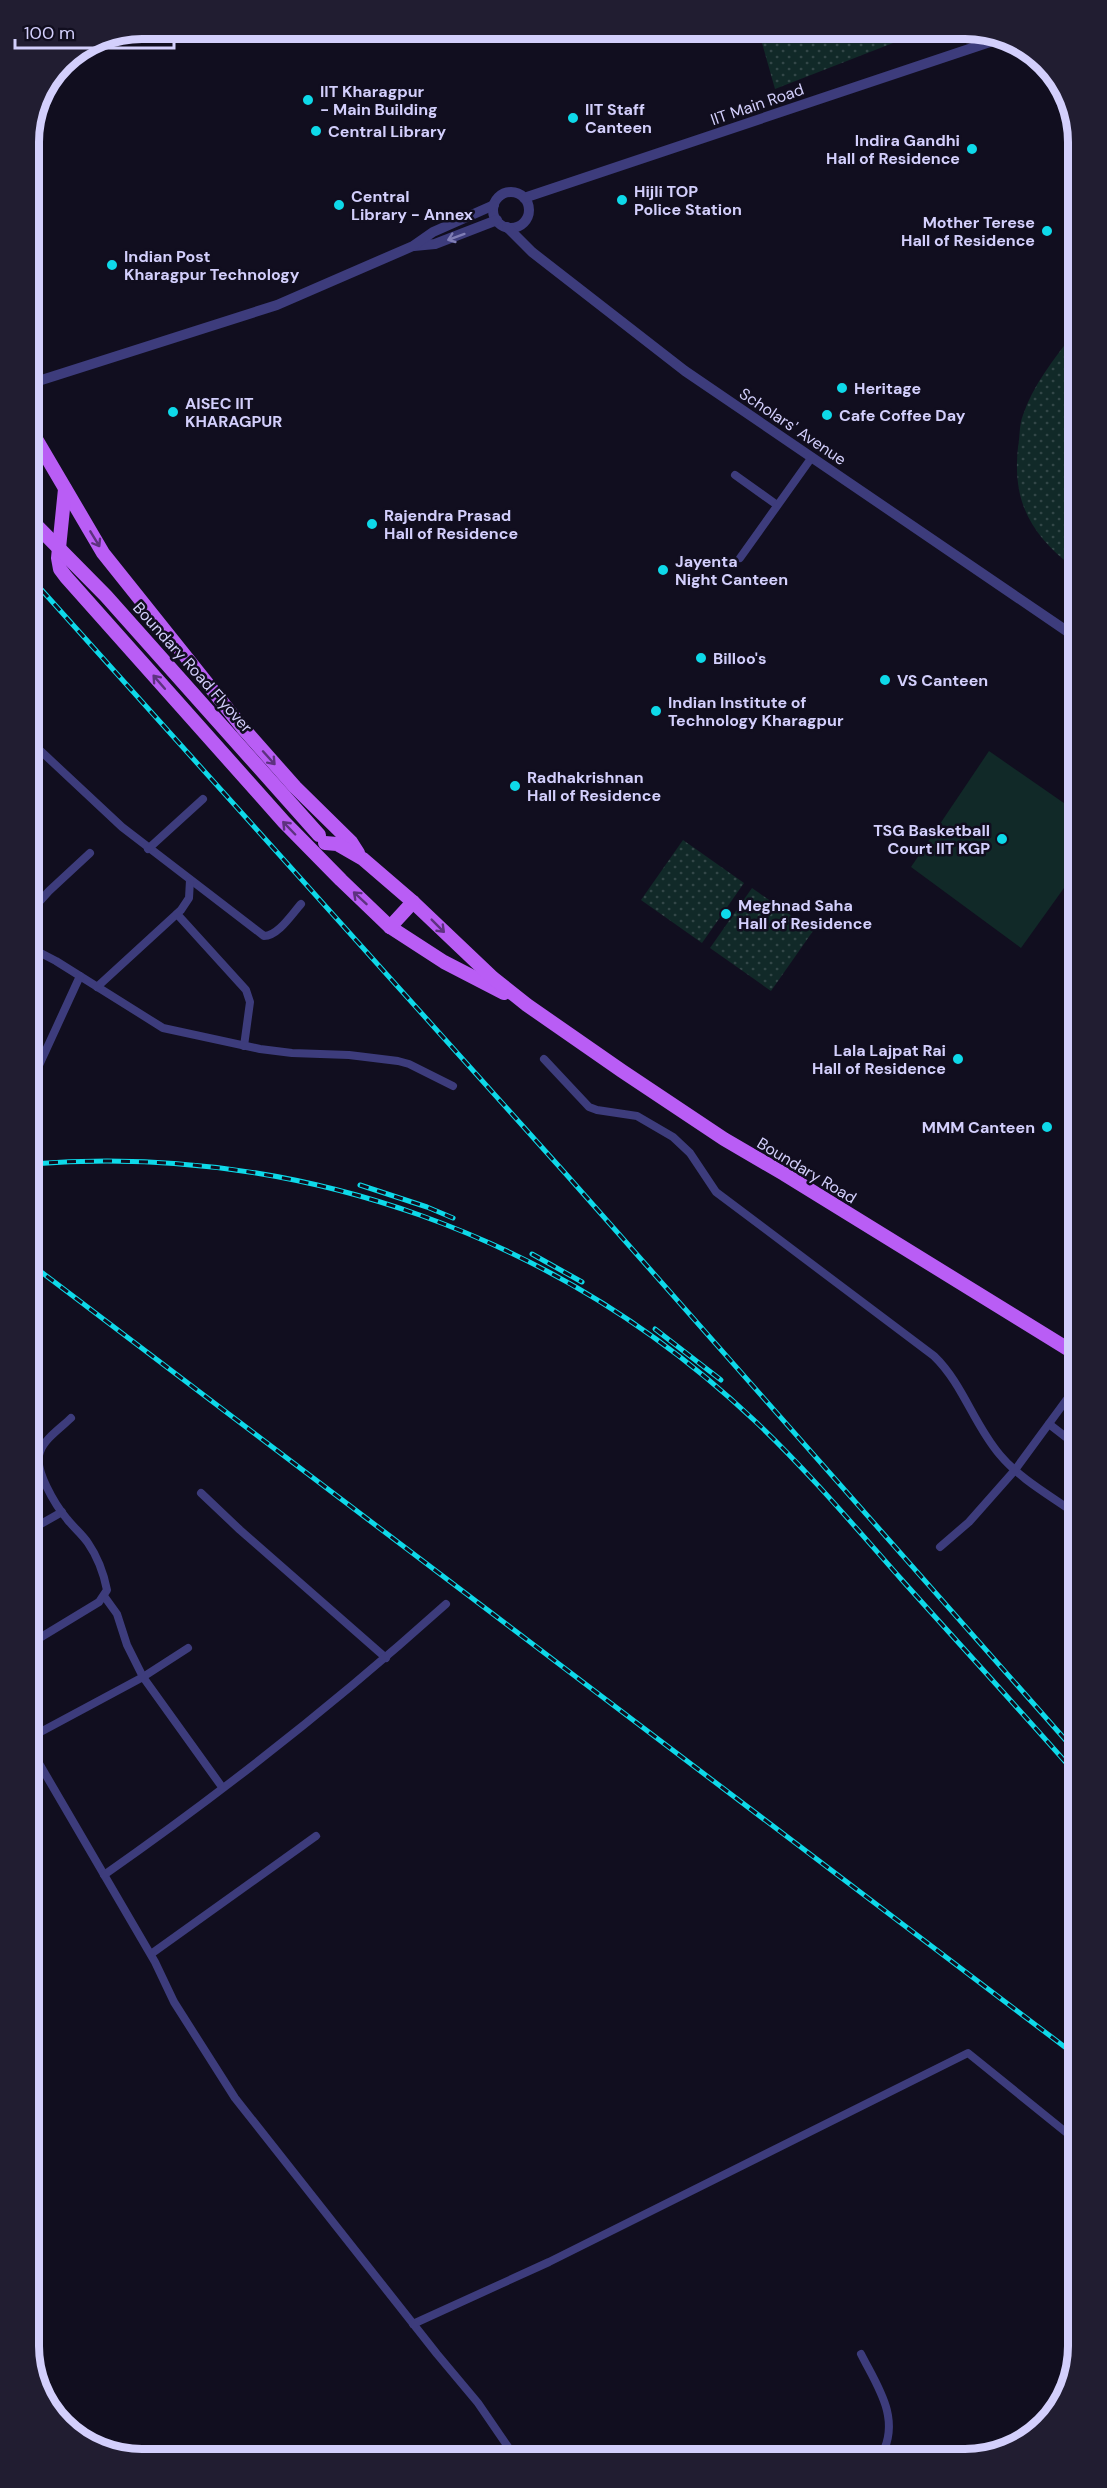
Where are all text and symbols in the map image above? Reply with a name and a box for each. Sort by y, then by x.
scale bar [15,12,174,50]
text: 100 m [24,21,75,45]
street label: IIT Main Road [708,79,807,130]
place label: IIT Kharagpur - Main Building [320,81,438,120]
marker: IIT Kharagpur - Main Building [301,93,315,107]
place label: IIT Staff Canteen [585,99,652,138]
marker: IIT Staff Canteen [566,111,580,125]
place label: Central Library [328,121,446,142]
marker: Central Library [309,124,323,138]
place label: Indira Gandhi Hall of Residence [826,130,960,169]
marker: Indira Gandhi Hall of Residence [965,142,979,156]
place label: Hijli TOP Police Station [634,181,742,220]
place label: Central Library - Annex [351,186,473,225]
marker: Hijli TOP Police Station [615,193,629,207]
marker: Central Library - Annex [332,198,346,212]
place label: Mother Terese Hall of Residence [901,212,1035,251]
marker: Mother Terese Hall of Residence [1040,224,1054,238]
one-way arrow [447,232,466,243]
place label: Indian Post Kharagpur Technology [124,246,300,285]
marker: Indian Post Kharagpur Technology [105,258,119,272]
place label: Heritage [854,378,921,399]
marker: Heritage [835,381,849,395]
street label: Scholars' Avenue [735,383,850,470]
place label: AISEC IIT KHARAGPUR [185,393,282,432]
marker: AISEC IIT KHARAGPUR [166,405,180,419]
place label: Cafe Coffee Day [839,405,966,426]
marker: Cafe Coffee Day [820,408,834,422]
place label: Rajendra Prasad Hall of Residence [384,505,518,544]
marker: Rajendra Prasad Hall of Residence [365,517,379,531]
one-way arrow [90,530,102,547]
place label: Jayenta Night Canteen [675,551,788,590]
marker: Jayenta Night Canteen [656,563,670,577]
street label: Boundary Road Flyover [128,597,257,737]
place label: Billoo's [713,648,766,669]
marker: Billoo's [694,651,708,665]
place label: VS Canteen [897,670,988,691]
marker: VS Canteen [878,673,892,687]
one-way arrow [152,675,166,690]
place label: Indian Institute of Technology Kharagpur [668,692,844,731]
marker: Indian Institute of Technology Kharagpur [649,704,663,718]
one-way arrow [262,750,276,765]
place label: Radhakrishnan Hall of Residence [527,767,661,806]
marker: Radhakrishnan Hall of Residence [508,779,522,793]
one-way arrow [282,820,296,835]
place label: TSG Basketball Court IIT KGP [873,820,990,859]
marker: TSG Basketball Court IIT KGP [995,832,1009,846]
one-way arrow [352,891,367,906]
place label: Meghnad Saha Hall of Residence [738,895,872,934]
marker: Meghnad Saha Hall of Residence [719,907,733,921]
one-way arrow [430,919,445,933]
place label: Lala Lajpat Rai Hall of Residence [812,1040,946,1079]
marker: Lala Lajpat Rai Hall of Residence [951,1052,965,1066]
place label: MMM Canteen [922,1117,1035,1138]
marker: MMM Canteen [1040,1120,1054,1134]
street label: Boundary Road [753,1132,860,1208]

